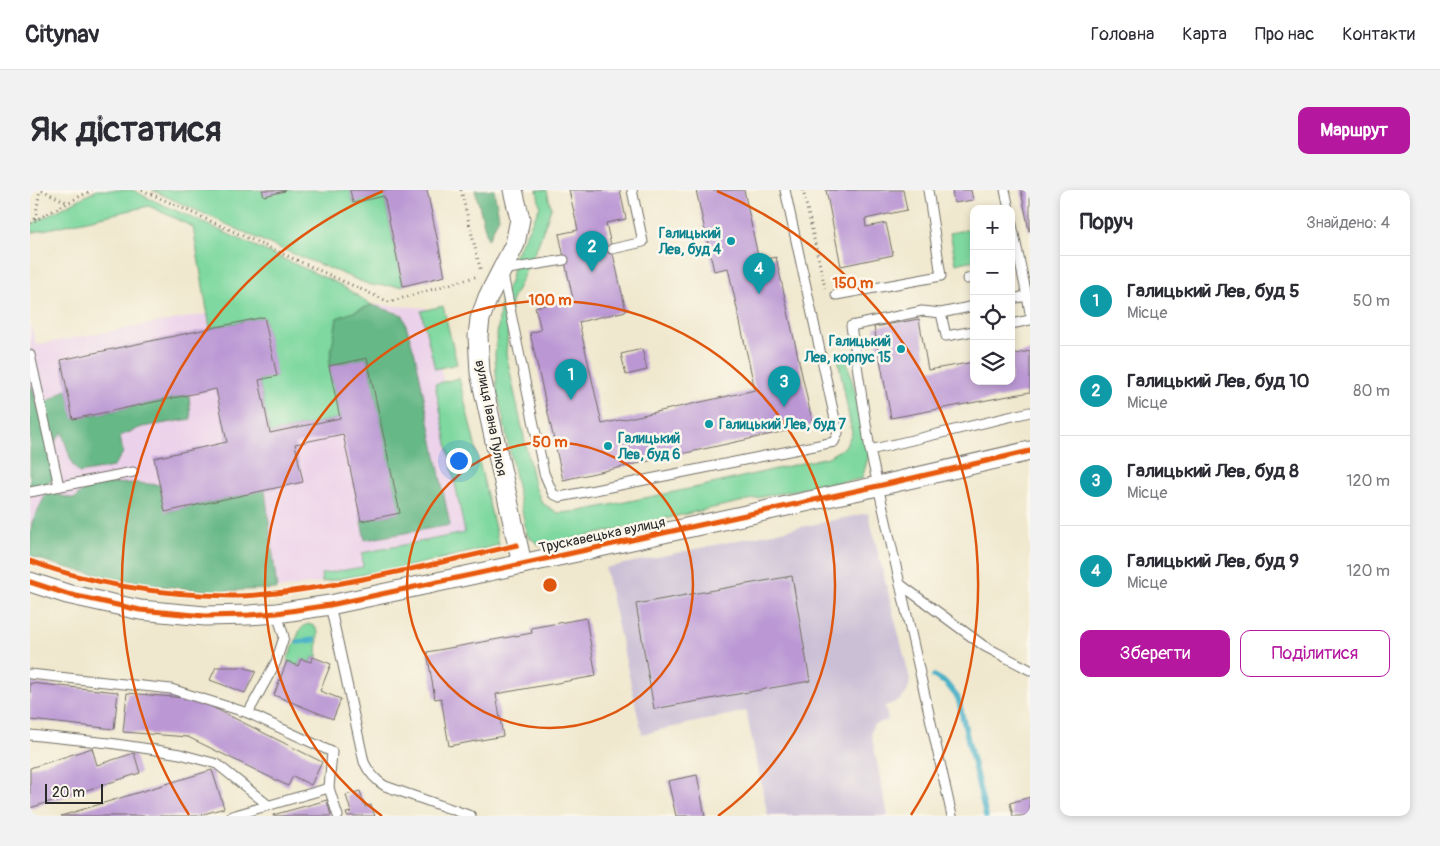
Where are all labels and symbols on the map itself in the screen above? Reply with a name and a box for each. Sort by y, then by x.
place label: Галицький Лев, буд 4 [658,225,722,258]
pin: 2 [576,231,608,272]
marker: Галицький Лев, буд 4 [725,235,737,247]
pin: 4 [743,253,775,294]
text: 150 m [833,274,873,293]
text: 100 m [529,291,571,310]
place label: Галицький Лев, корпус 15 [804,333,891,366]
marker: Галицький Лев, корпус 15 [895,343,907,355]
street label: вулиця Івана Пулюя [471,358,511,478]
pin: 1 [555,359,587,400]
pin: 3 [768,366,800,407]
place label: Галицький Лев, буд 7 [719,416,846,433]
marker: Галицький Лев, буд 7 [703,418,715,430]
place label: Галицький Лев, буд 6 [617,430,680,463]
text: 50 m [533,433,567,452]
marker: Галицький Лев, буд 6 [602,440,614,452]
your location [446,448,472,474]
street label: Трускавецька вулиця [537,513,667,557]
centre of rings [541,576,559,594]
scale bar [45,781,102,804]

